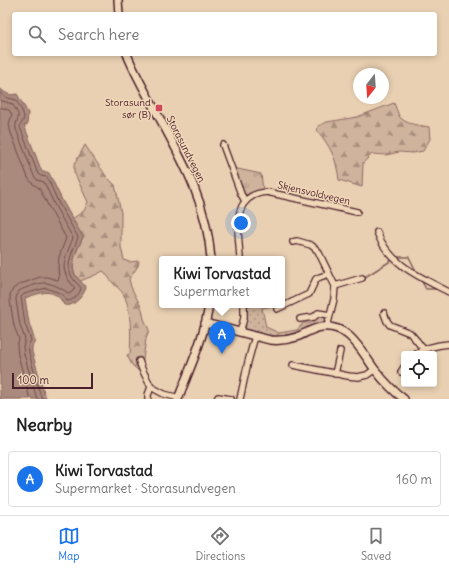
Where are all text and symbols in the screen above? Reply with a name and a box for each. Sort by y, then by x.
search box [12,12,437,56]
icon: search [26,23,48,45]
text: Search here [58,25,139,44]
north arrow [353,68,389,104]
place label: Storasund sør (B) [105,96,151,121]
marker: Storasund sør (B) [154,103,164,113]
street label: Storasundvegen [164,113,208,185]
street label: Skjensvoldvegen [276,178,352,208]
your location [231,213,251,233]
popup [159,256,285,308]
text: Kiwi Torvastad [173,264,271,283]
text: Supermarket [173,283,250,300]
pin: A [209,321,235,354]
map controls [401,351,437,387]
button: locate [401,351,437,387]
scale bar [12,371,93,390]
text: 100 m [18,373,49,387]
text: Nearby [16,414,72,436]
text: Kiwi Torvastad [55,461,153,480]
text: A [26,471,34,488]
text: 160 m [396,471,432,488]
text: Supermarket · Storasundvegen [55,480,236,497]
tab: Map [58,525,80,563]
tab: Directions [196,525,245,563]
tab: Saved [361,525,391,563]

